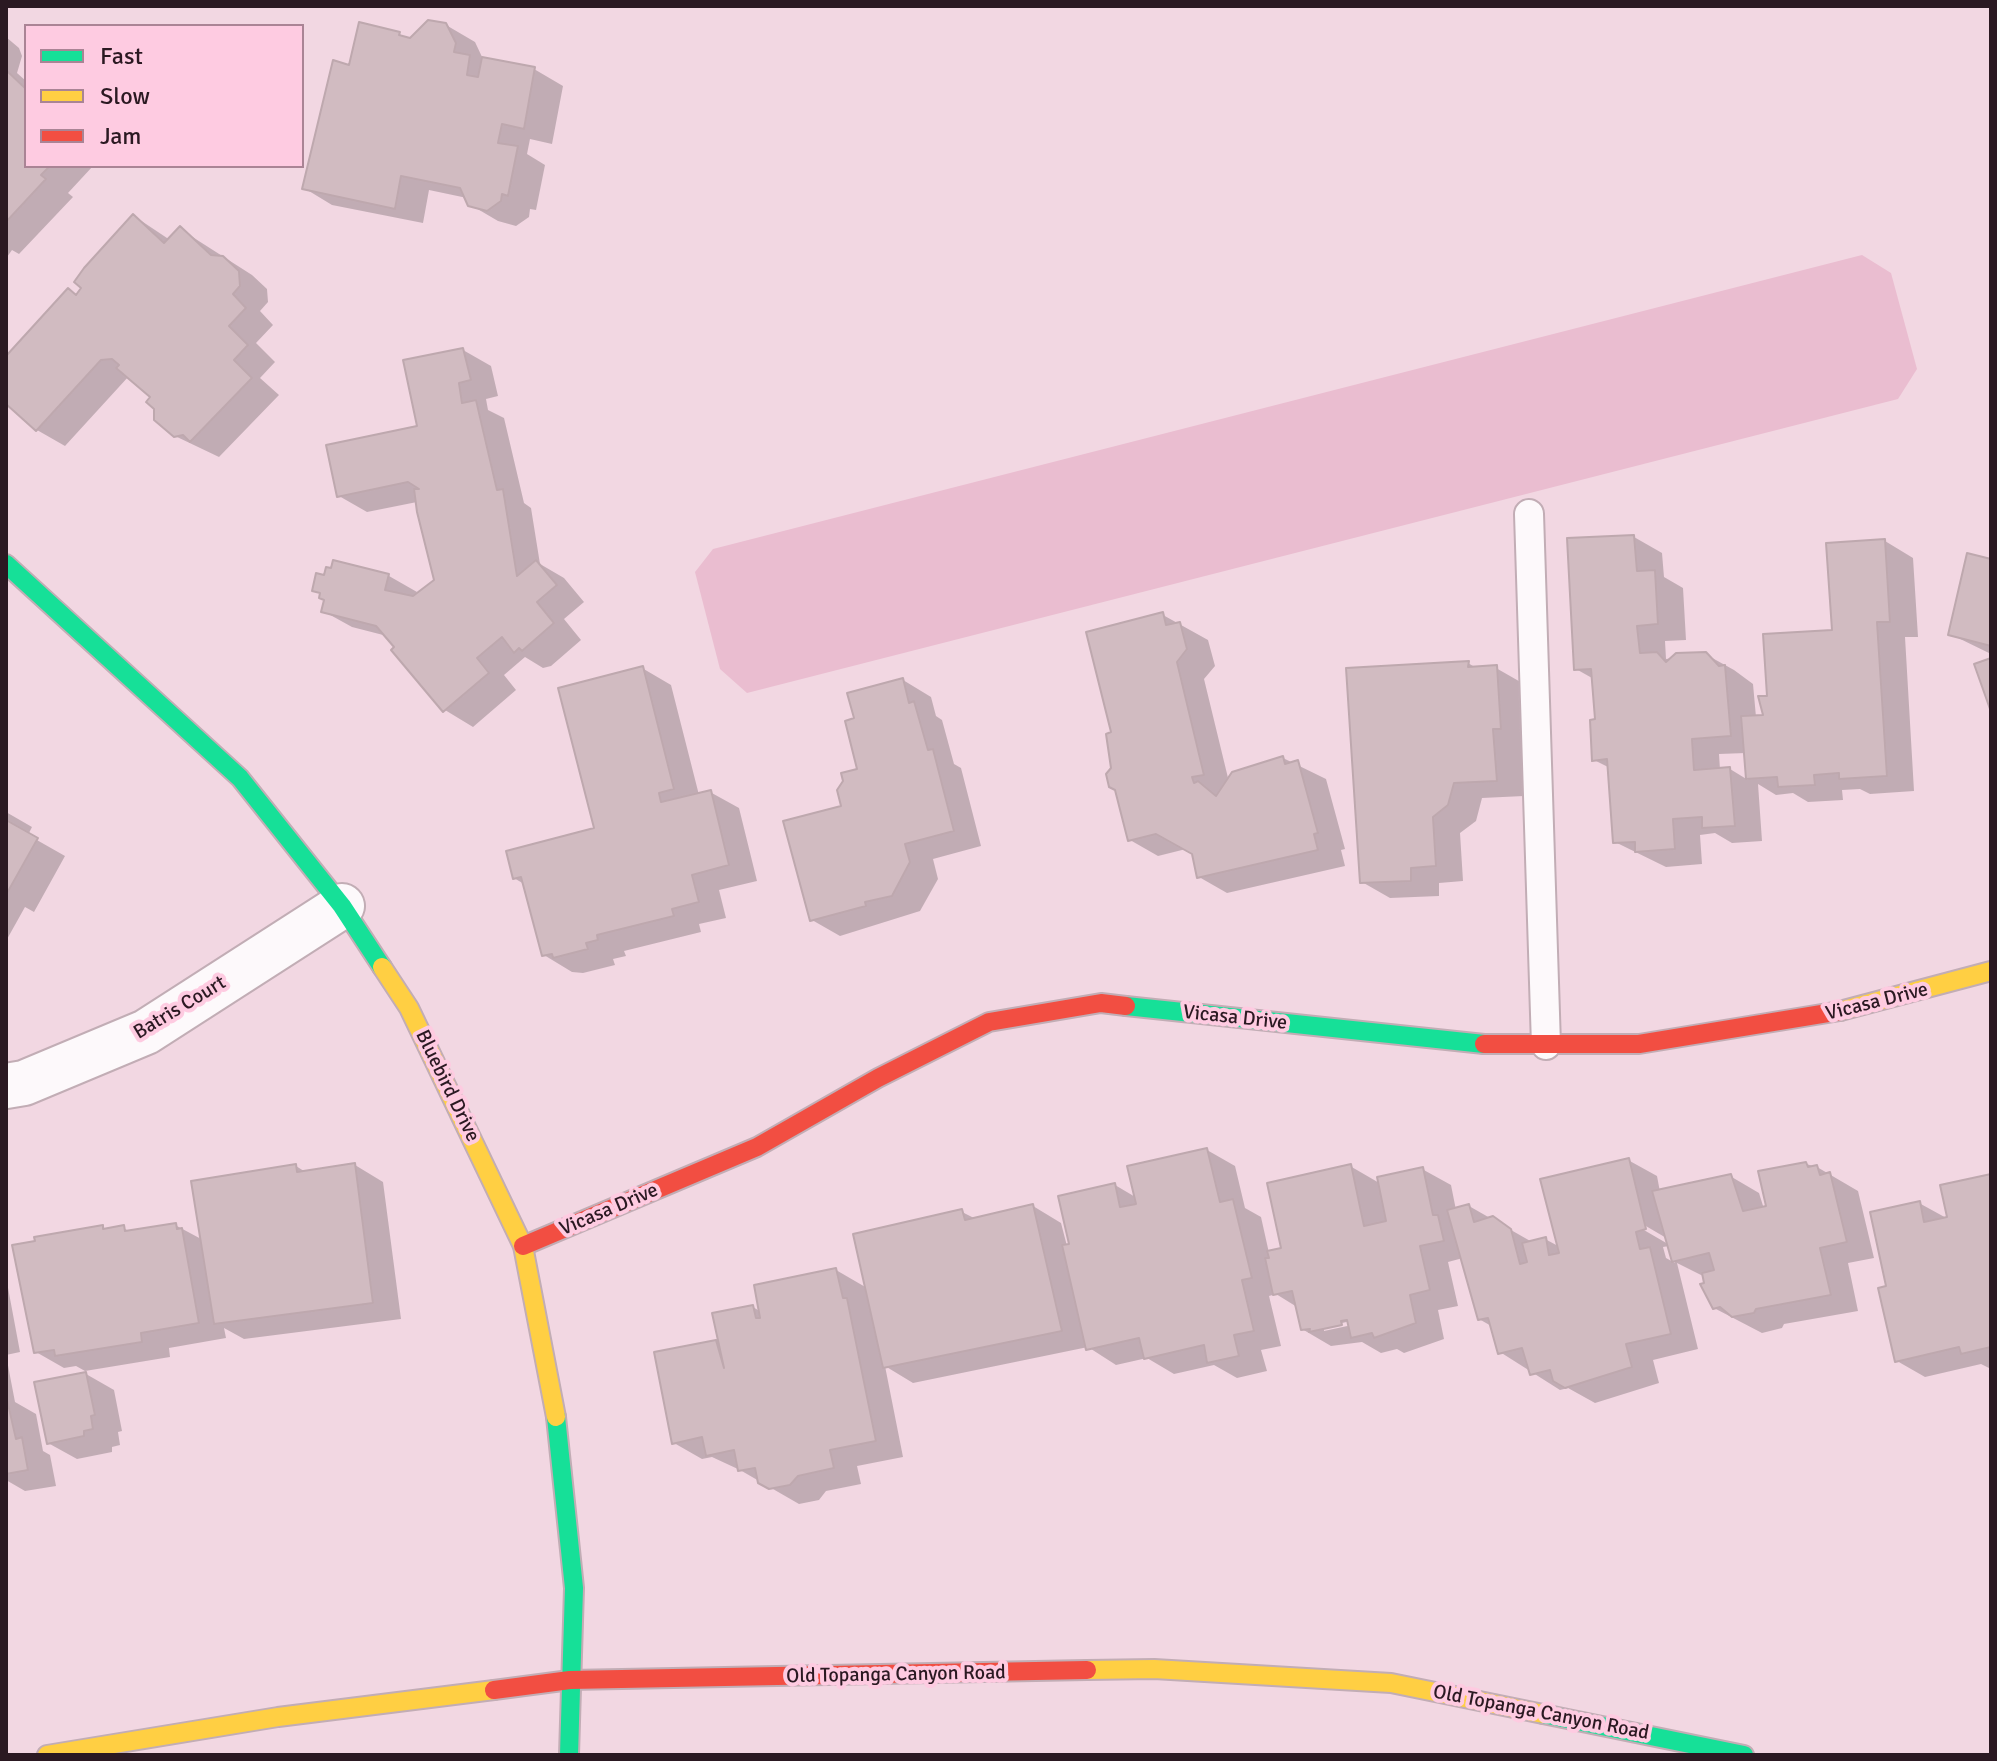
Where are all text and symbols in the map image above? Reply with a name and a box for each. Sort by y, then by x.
legend [24,24,304,168]
text: Fast [100,41,143,71]
text: Slow [100,81,150,111]
text: Jam [100,121,141,151]
street label: Batris Court [130,971,230,1045]
street label: Vicasa Drive [1823,978,1931,1026]
street label: Vicasa Drive [1182,1001,1288,1035]
street label: Bluebird Drive [410,1026,484,1146]
street label: Vicasa Drive [556,1179,662,1241]
street label: Old Topanga Canyon Road [786,1661,1006,1689]
street label: Old Topanga Canyon Road [1431,1680,1651,1746]

